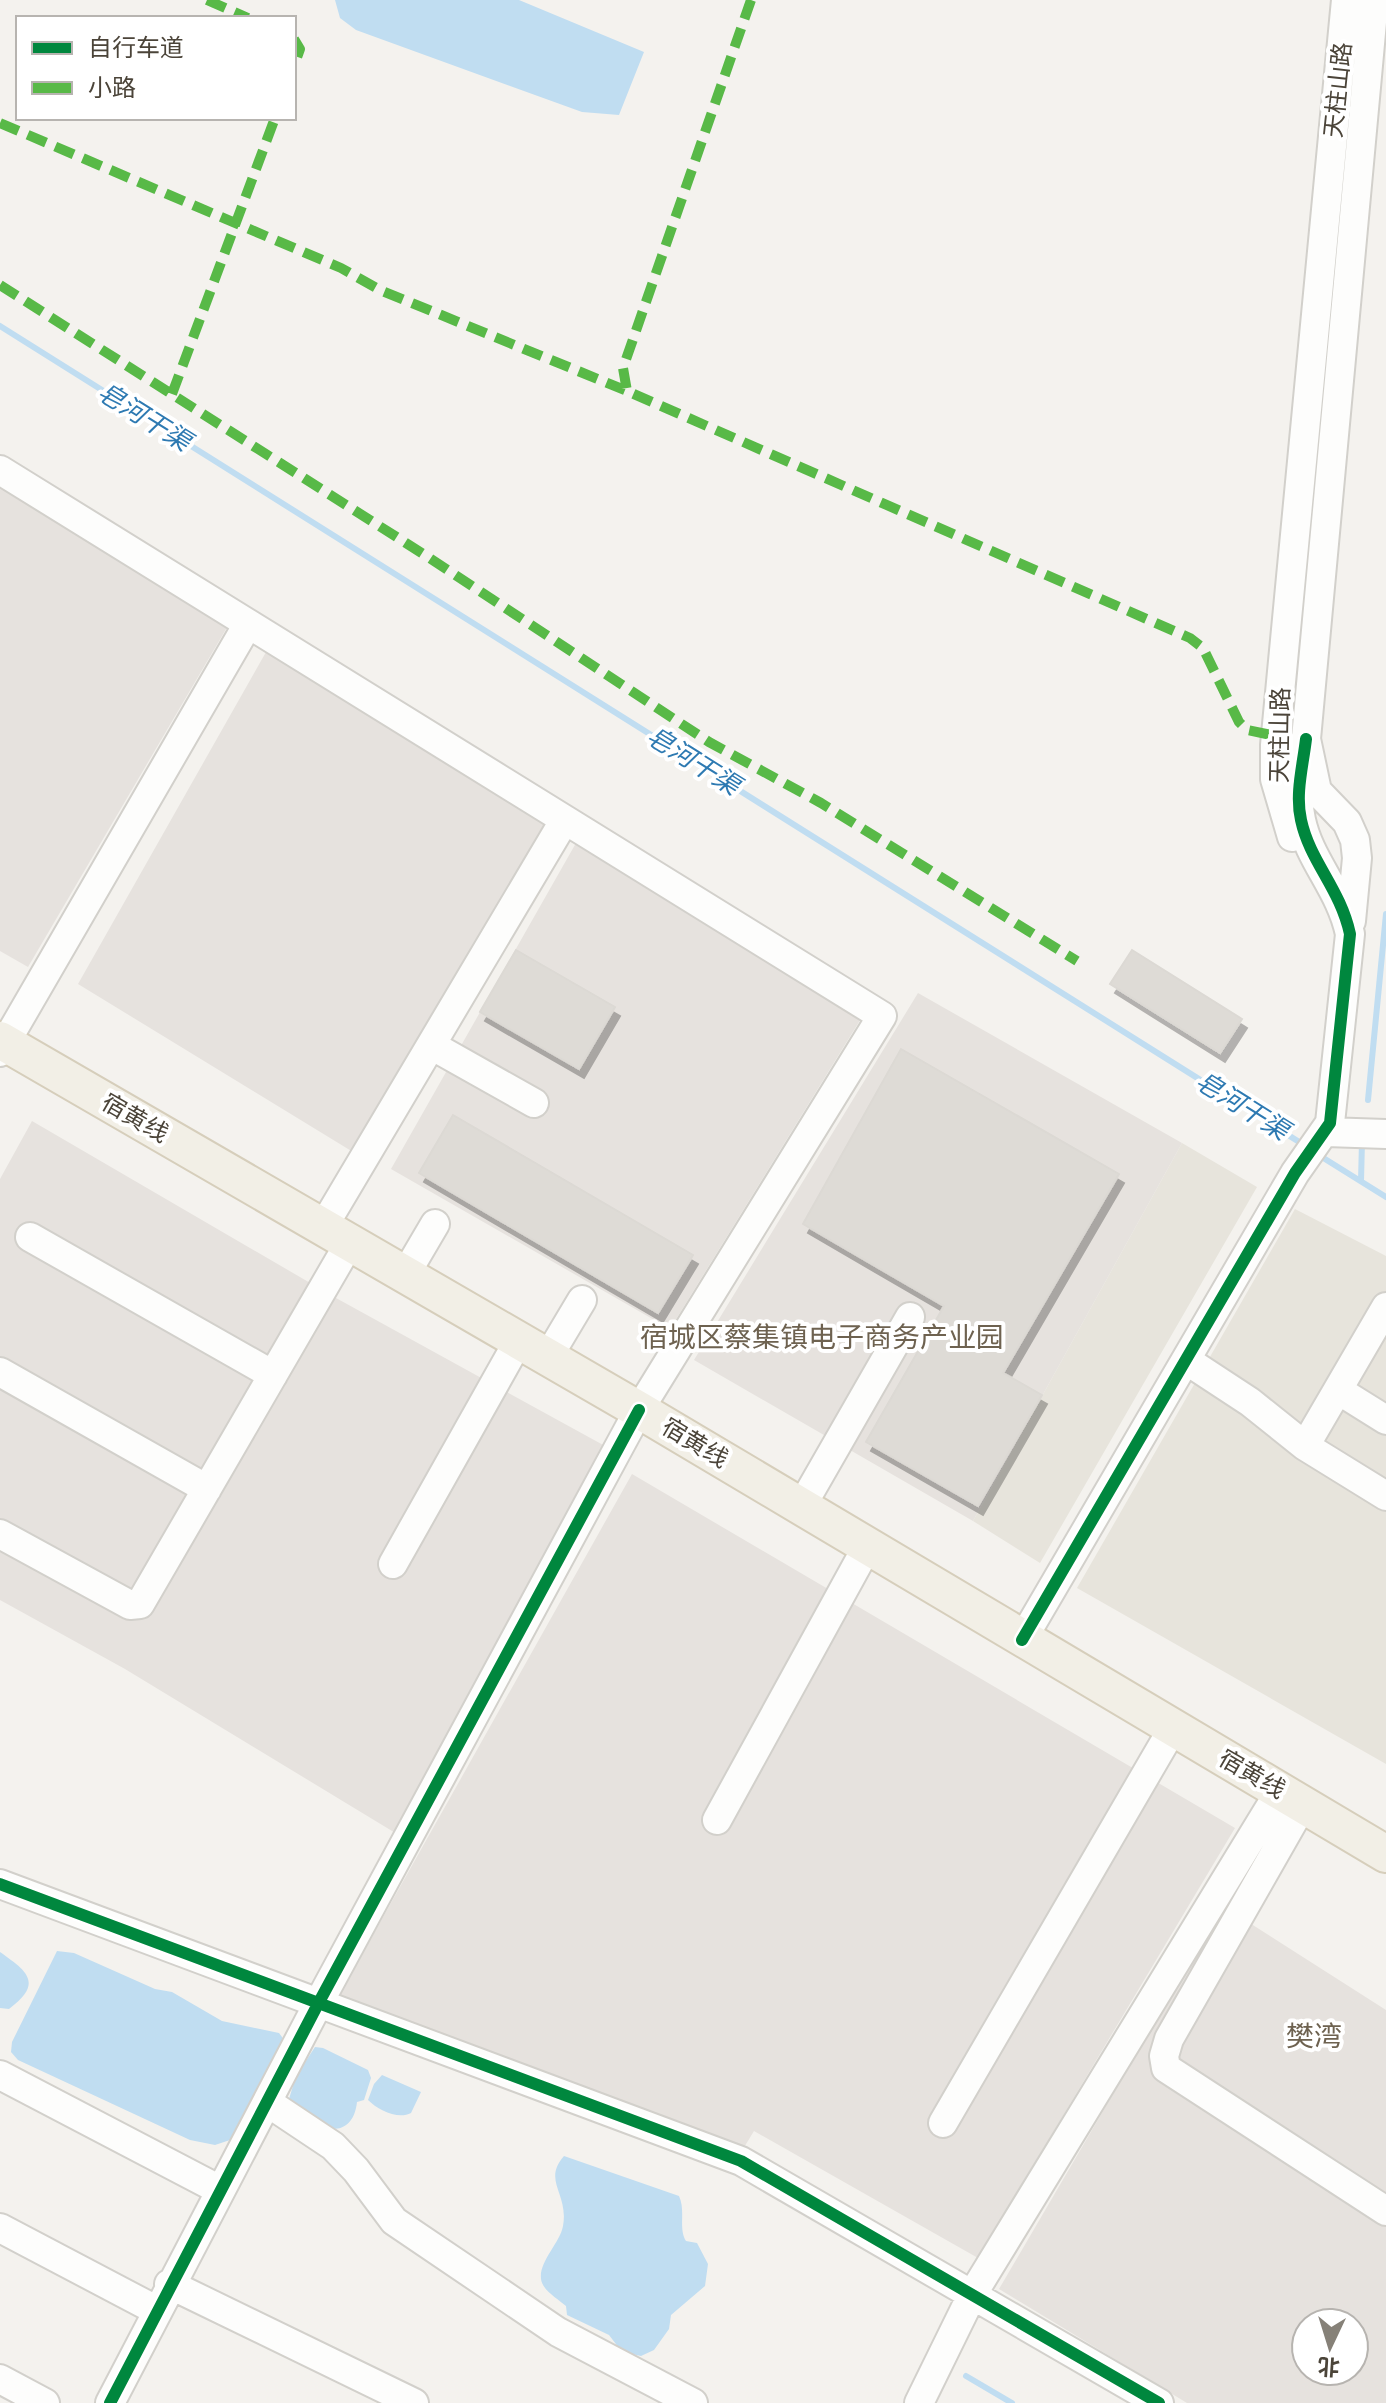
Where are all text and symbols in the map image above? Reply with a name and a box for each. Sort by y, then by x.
legend [16,16,296,120]
text: 自行车道 [88,34,184,62]
street label: 天柱山路 [1319,41,1357,139]
text: 小路 [88,74,136,102]
water label: 皂河干渠 [92,376,200,460]
street label: 天柱山路 [1265,687,1295,783]
water label: 皂河干渠 [641,720,749,804]
water label: 皂河干渠 [1190,1065,1298,1149]
street label: 宿黄线 [97,1088,173,1148]
district label: 宿城区蔡集镇电子商务产业园 [640,1321,1004,1354]
street label: 宿黄线 [657,1412,733,1474]
street label: 宿黄线 [1214,1744,1290,1804]
district label: 樊湾 [1286,2020,1342,2053]
north arrow [1290,2307,1370,2387]
text: 北 [1317,2352,1341,2380]

